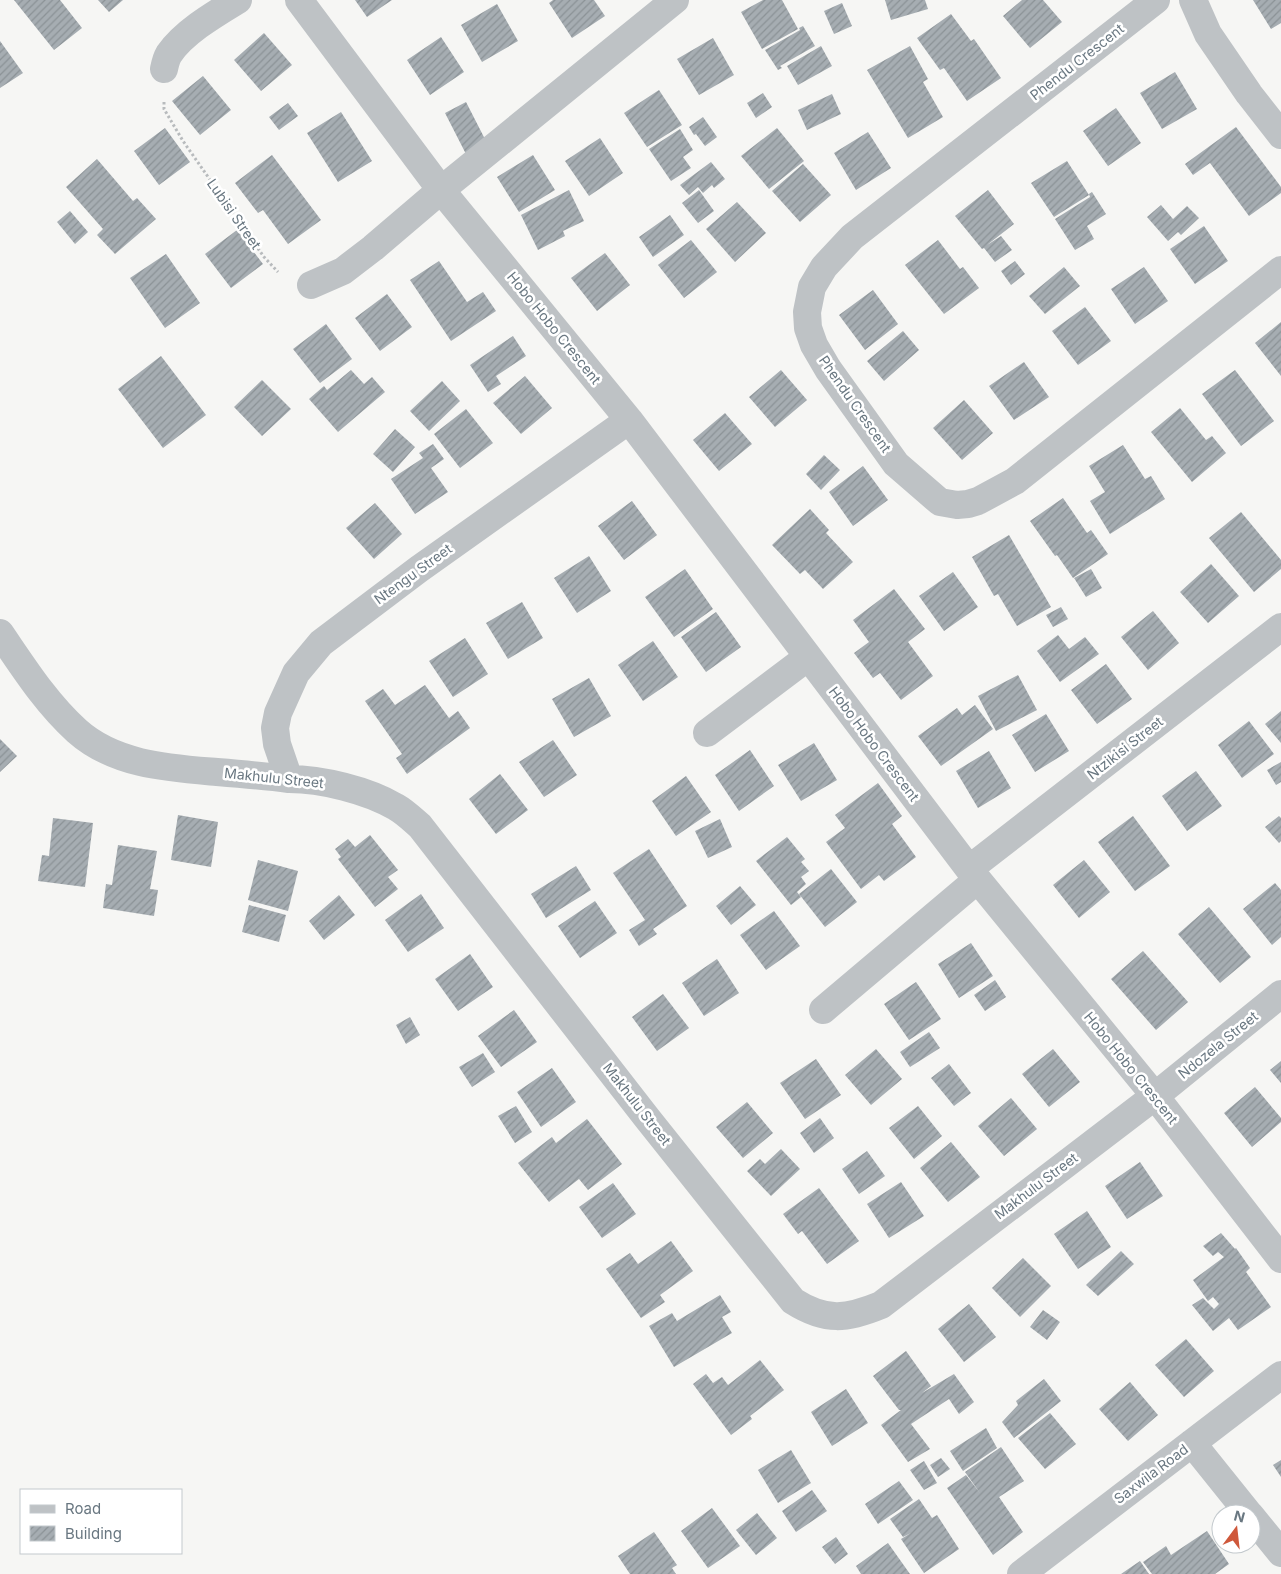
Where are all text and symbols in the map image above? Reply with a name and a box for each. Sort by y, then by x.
street label: Phendu Crescent [1026,19,1127,103]
street label: Lubisi Street [204,175,265,253]
street label: Hobo Hobo Crescent [504,268,605,387]
street label: Phendu Crescent [816,352,895,456]
street label: Ntengu Street [371,539,455,607]
street label: Hobo Hobo Crescent [826,683,923,805]
street label: Ntzikisi Street [1083,712,1166,783]
street label: Makhulu Street [224,764,325,791]
street label: Ndozela Street [1174,1007,1261,1082]
street label: Hobo Hobo Crescent [1081,1008,1182,1127]
street label: Makhulu Street [600,1059,675,1149]
street label: Makhulu Street [991,1149,1081,1222]
street label: Saxwila Road [1110,1440,1191,1507]
legend [20,1489,182,1554]
text: Road [65,1499,101,1518]
north arrow [1211,1504,1261,1554]
text: N [1232,1506,1247,1526]
text: Building [65,1524,122,1543]

